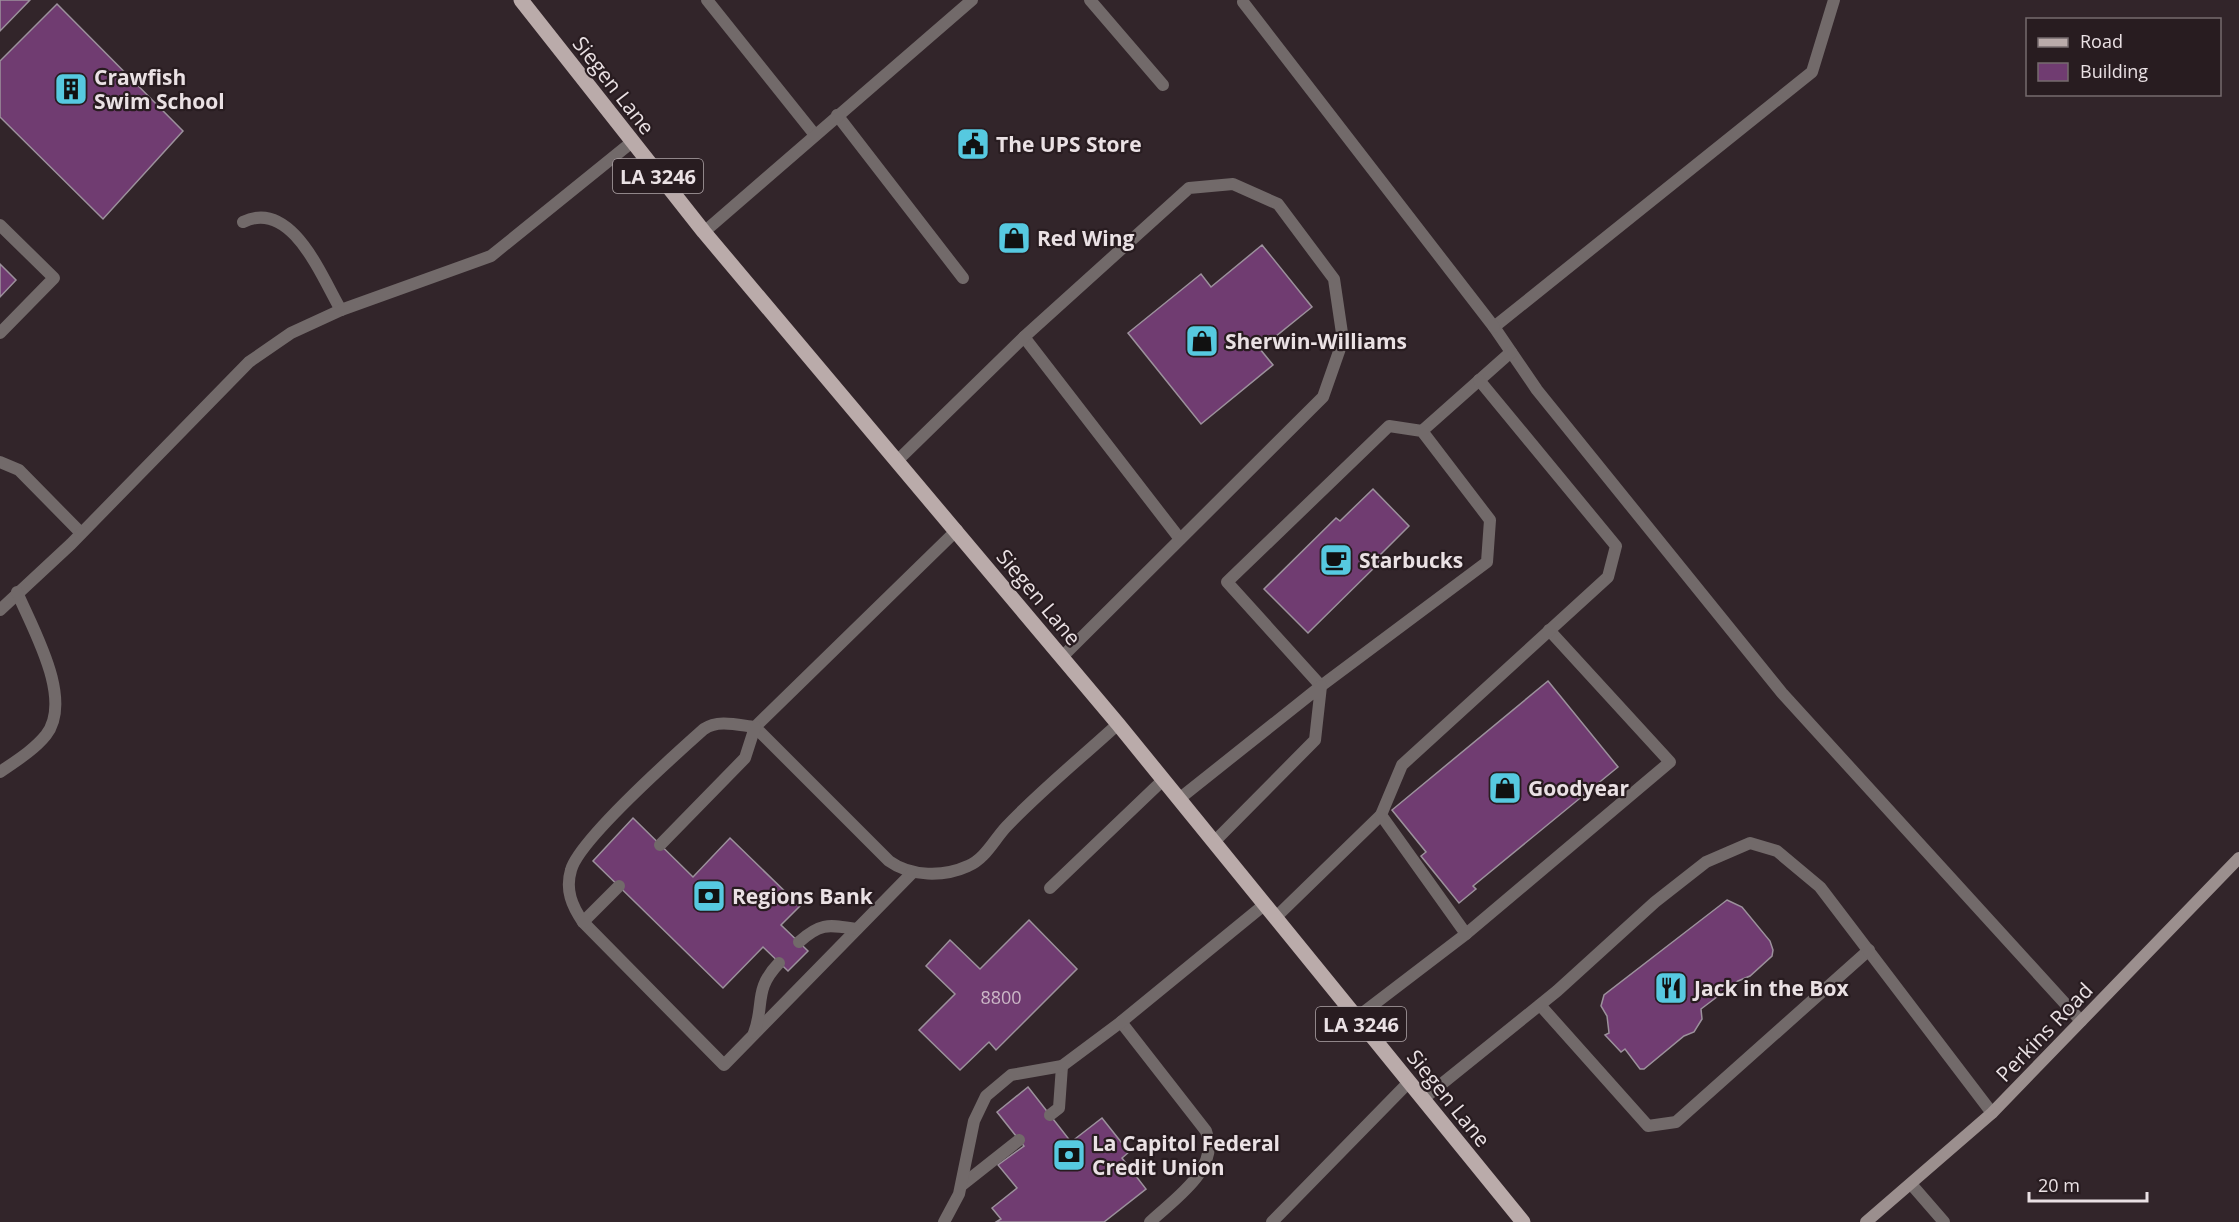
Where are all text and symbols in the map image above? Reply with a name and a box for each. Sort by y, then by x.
legend [2026,18,2221,96]
text: Road [2080,29,2123,53]
street label: Siegen Lane [567,30,661,140]
text: Building [2080,59,2148,83]
place label: Crawfish Swim School [94,63,225,115]
building icon: Crawfish Swim School [53,71,89,107]
public building icon: The UPS Store [955,126,991,162]
place label: The UPS Store [996,130,1142,158]
road number: LA 3246 [613,159,703,193]
shop icon: Red Wing [996,220,1032,256]
place label: Red Wing [1037,224,1135,252]
shop icon: Sherwin-Williams [1184,323,1220,359]
place label: Sherwin-Williams [1225,327,1407,355]
cafe icon: Starbucks [1318,542,1354,578]
street label: Siegen Lane [991,543,1087,651]
place label: Starbucks [1359,546,1463,574]
shop icon: Goodyear [1487,770,1523,806]
place label: Goodyear [1528,774,1630,802]
bank icon: Regions Bank [691,878,727,914]
place label: Regions Bank [732,882,874,910]
restaurant icon: Jack in the Box [1653,970,1689,1006]
place label: Jack in the Box [1692,974,1849,1002]
street label: Perkins Road [1990,976,2098,1088]
house number: 8800 [980,985,1022,1009]
road number: LA 3246 [1316,1007,1406,1041]
street label: Siegen Lane [1401,1044,1497,1152]
place label: La Capitol Federal Credit Union [1092,1129,1280,1181]
bank icon: La Capitol Federal Credit Union [1051,1137,1087,1173]
scale bar [2029,1165,2148,1203]
text: 20 m [2038,1173,2080,1197]

